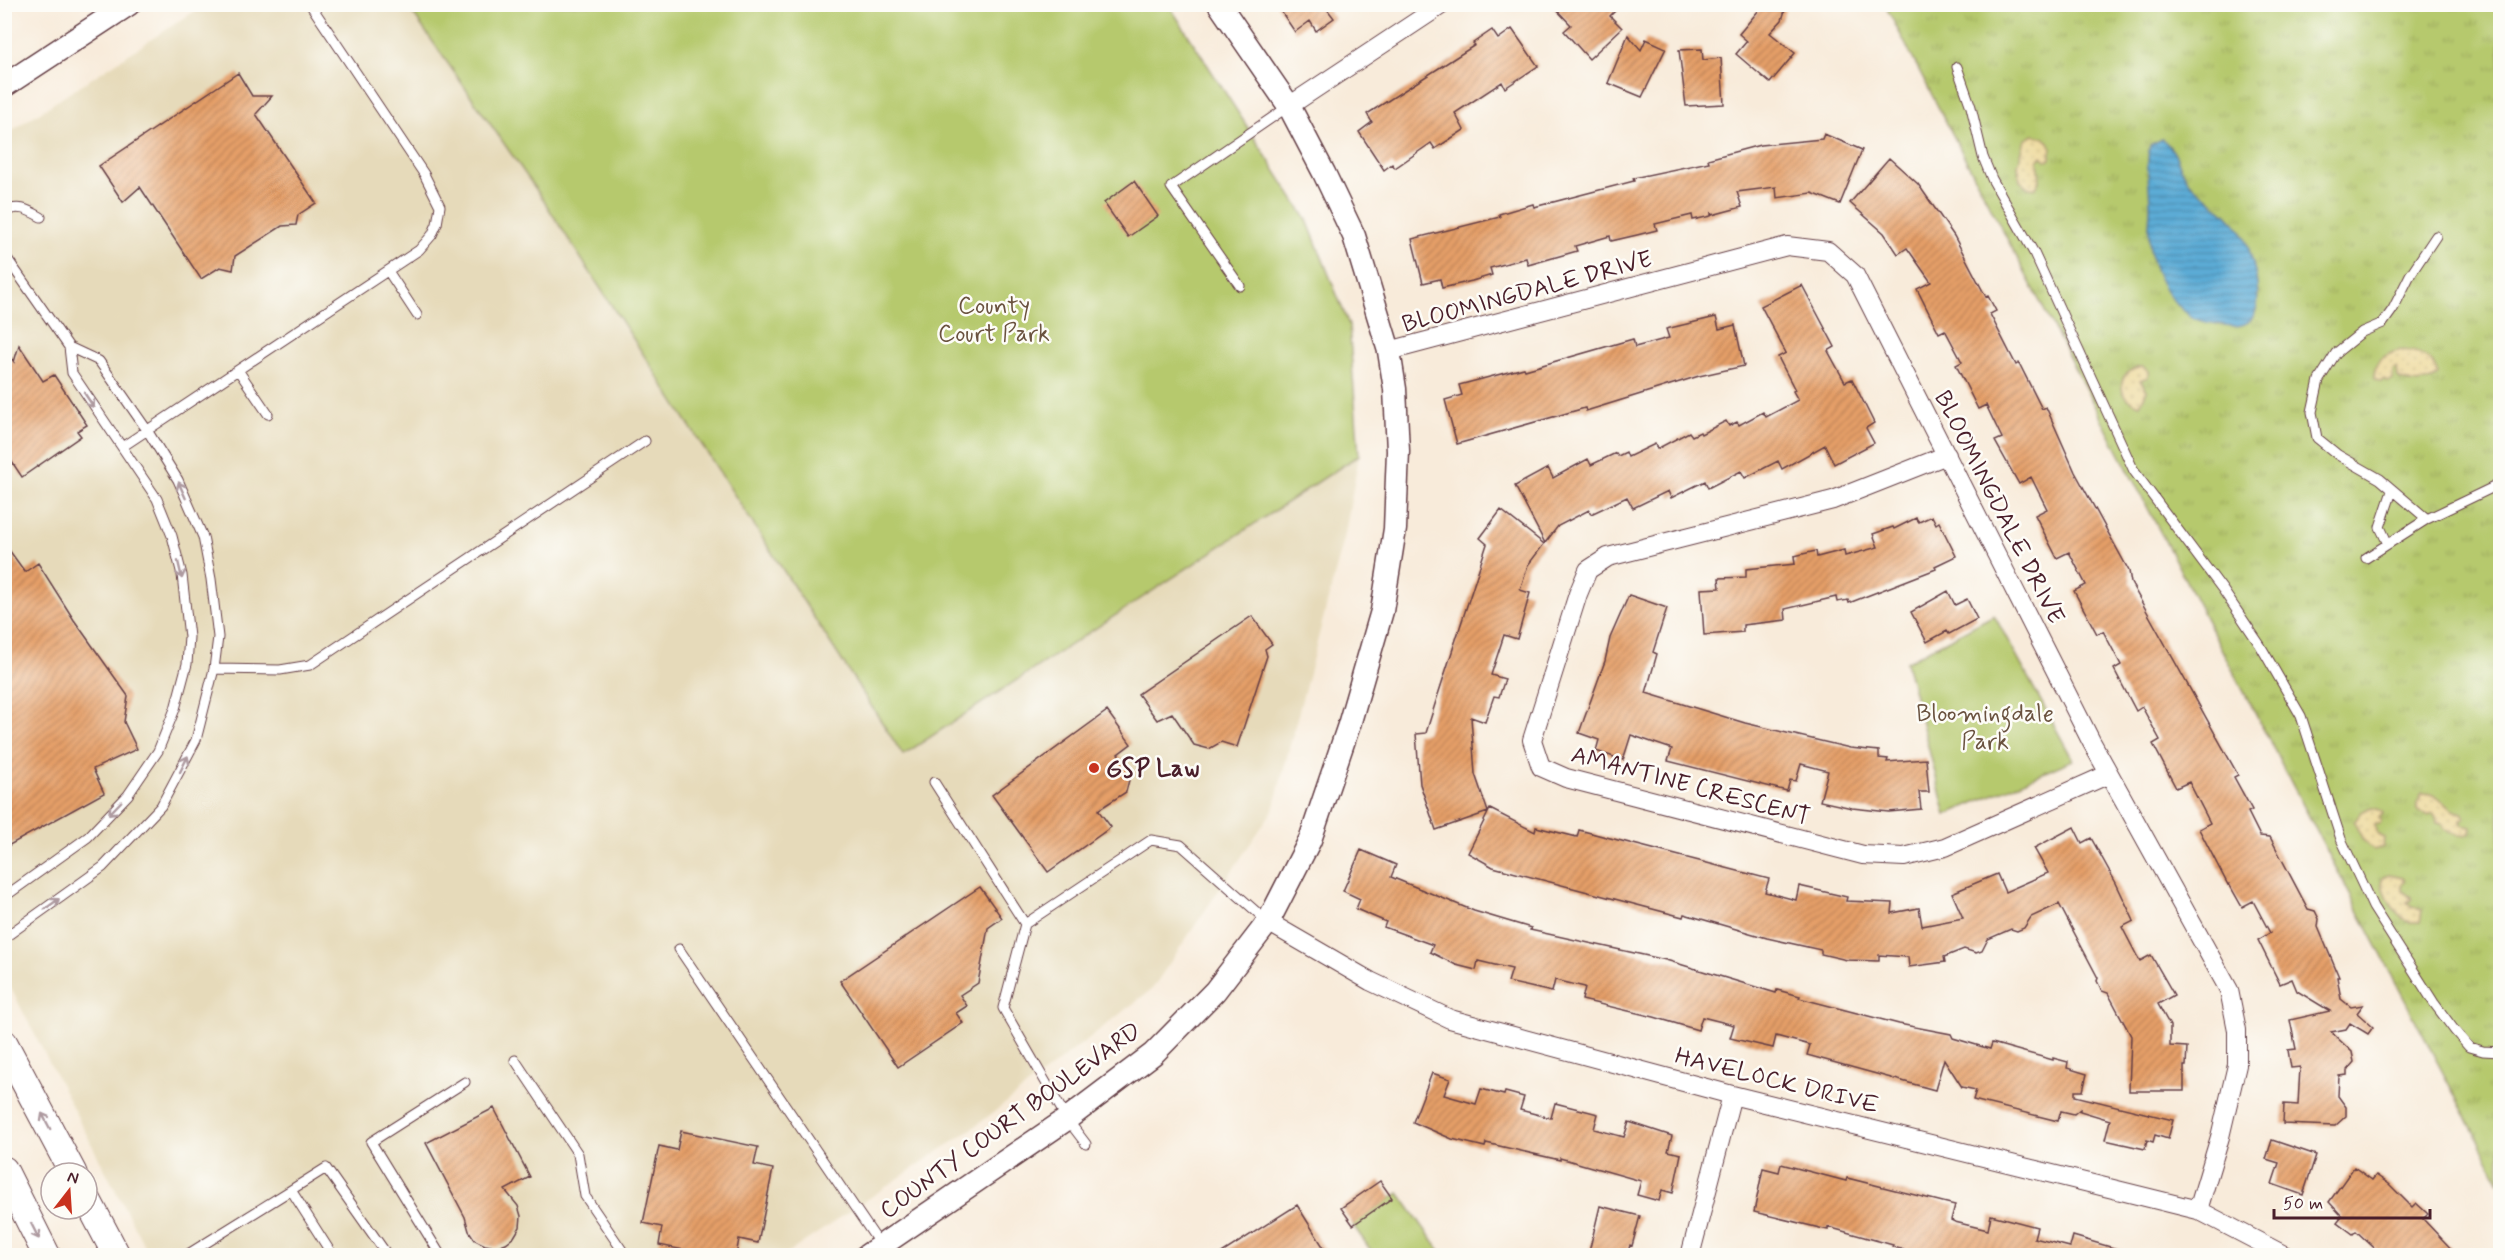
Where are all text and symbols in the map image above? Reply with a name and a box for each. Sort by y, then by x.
street label: BLOOMINGDALE DRIVE [1399,244,1656,341]
park label: County Court Park [938,291,1050,350]
street label: BLOOMINGDALE DRIVE [1926,386,2071,630]
one-way arrow [83,391,95,407]
one-way arrow [176,481,187,500]
one-way arrow [175,560,186,579]
park label: Bloomingdale Park [1916,699,2054,758]
street label: AMANTINE CRESCENT [1568,740,1813,833]
place label: GSP Law [1106,754,1199,785]
one-way arrow [179,756,190,774]
marker: GSP Law [1087,761,1101,775]
one-way arrow [108,801,122,816]
one-way arrow [43,898,59,910]
street label: COUNTY COURT BOULEVARD [874,1016,1148,1227]
street label: HAVELOCK DRIVE [1672,1041,1882,1122]
one-way arrow [40,1113,51,1131]
north arrow [39,1161,99,1221]
text: N [65,1166,81,1190]
scale bar [2274,1182,2430,1220]
text: 50 m [2283,1192,2323,1216]
one-way arrow [30,1222,42,1240]

